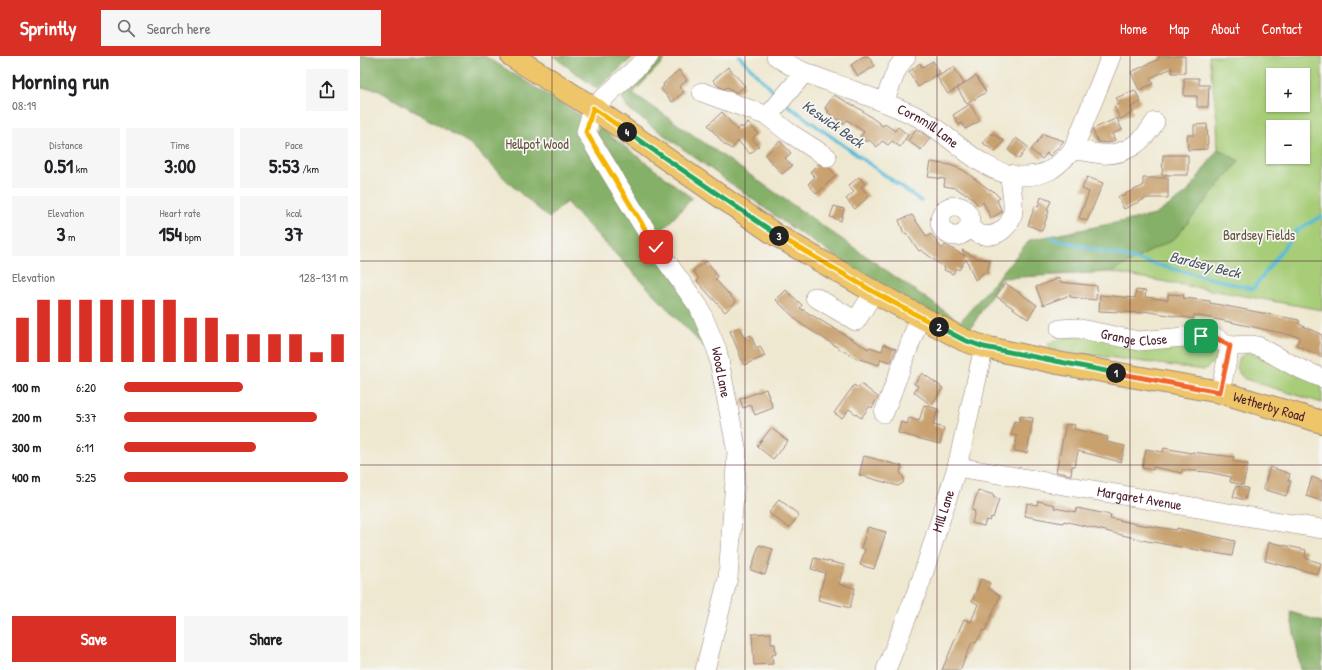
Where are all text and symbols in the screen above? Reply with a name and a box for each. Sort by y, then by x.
search box [101,10,381,46]
text: Sprintly [20,15,77,41]
icon: search [115,17,137,39]
text: Search here [147,18,211,39]
text: Home [1120,19,1147,38]
text: Map [1169,19,1189,38]
text: About [1211,19,1240,38]
text: Contact [1262,19,1302,38]
text: Morning run [12,66,109,96]
map controls [1266,68,1310,164]
button: + [1266,68,1310,112]
button: share [306,69,348,111]
water label: Keswick Beck [798,95,870,154]
text: 08:19 [12,96,36,114]
street label: Cornmill Lane [895,99,963,152]
button: − [1266,120,1310,164]
pin: 4 [617,122,637,142]
text: 4 [625,125,629,139]
park label: Hellpot Wood [505,134,569,154]
text: Distance [49,138,83,152]
text: Time [170,138,190,152]
text: Pace [285,138,303,152]
text: 0.51 [44,152,73,179]
text: 3:00 [164,152,196,179]
text: 5:53 [269,152,300,179]
text: km [73,162,88,176]
text: /km [300,162,319,176]
text: Elevation [48,206,84,220]
text: Heart rate [159,206,201,220]
text: kcal [286,206,302,220]
text: 3 [57,220,65,247]
text: 154 [159,220,182,247]
text: 37 [285,220,303,247]
park label: Bardsey Fields [1223,225,1295,245]
pin: 3 [769,226,789,246]
text: 3 [777,229,781,243]
text: m [65,230,75,244]
text: bpm [182,230,201,244]
pin [639,230,673,264]
icon: check [645,236,667,258]
water label: Bardsey Beck [1168,246,1244,284]
text: Elevation [12,268,55,286]
text: 128–131 m [299,268,348,286]
pin: 2 [929,317,949,337]
pin [1184,319,1218,353]
text: 2 [936,320,942,334]
street label: Grange Close [1099,323,1168,350]
icon: arrive [1190,325,1212,347]
street label: Wood Lane [708,345,736,399]
pin: 1 [1106,363,1126,383]
text: 1 [1114,366,1118,380]
text: 100 m [12,378,40,396]
text: 6:20 [76,378,96,396]
street label: Wetherby Road [1231,386,1308,426]
text: 200 m [12,408,42,426]
text: 5:37 [76,408,97,426]
text: 300 m [12,438,41,456]
text: 6:11 [76,438,94,456]
text: 400 m [12,468,40,486]
text: 5:25 [76,468,96,486]
street label: Margaret Avenue [1096,481,1184,514]
street label: Mill Lane [927,487,958,534]
button: Save [12,616,176,662]
button: Share [184,616,348,662]

